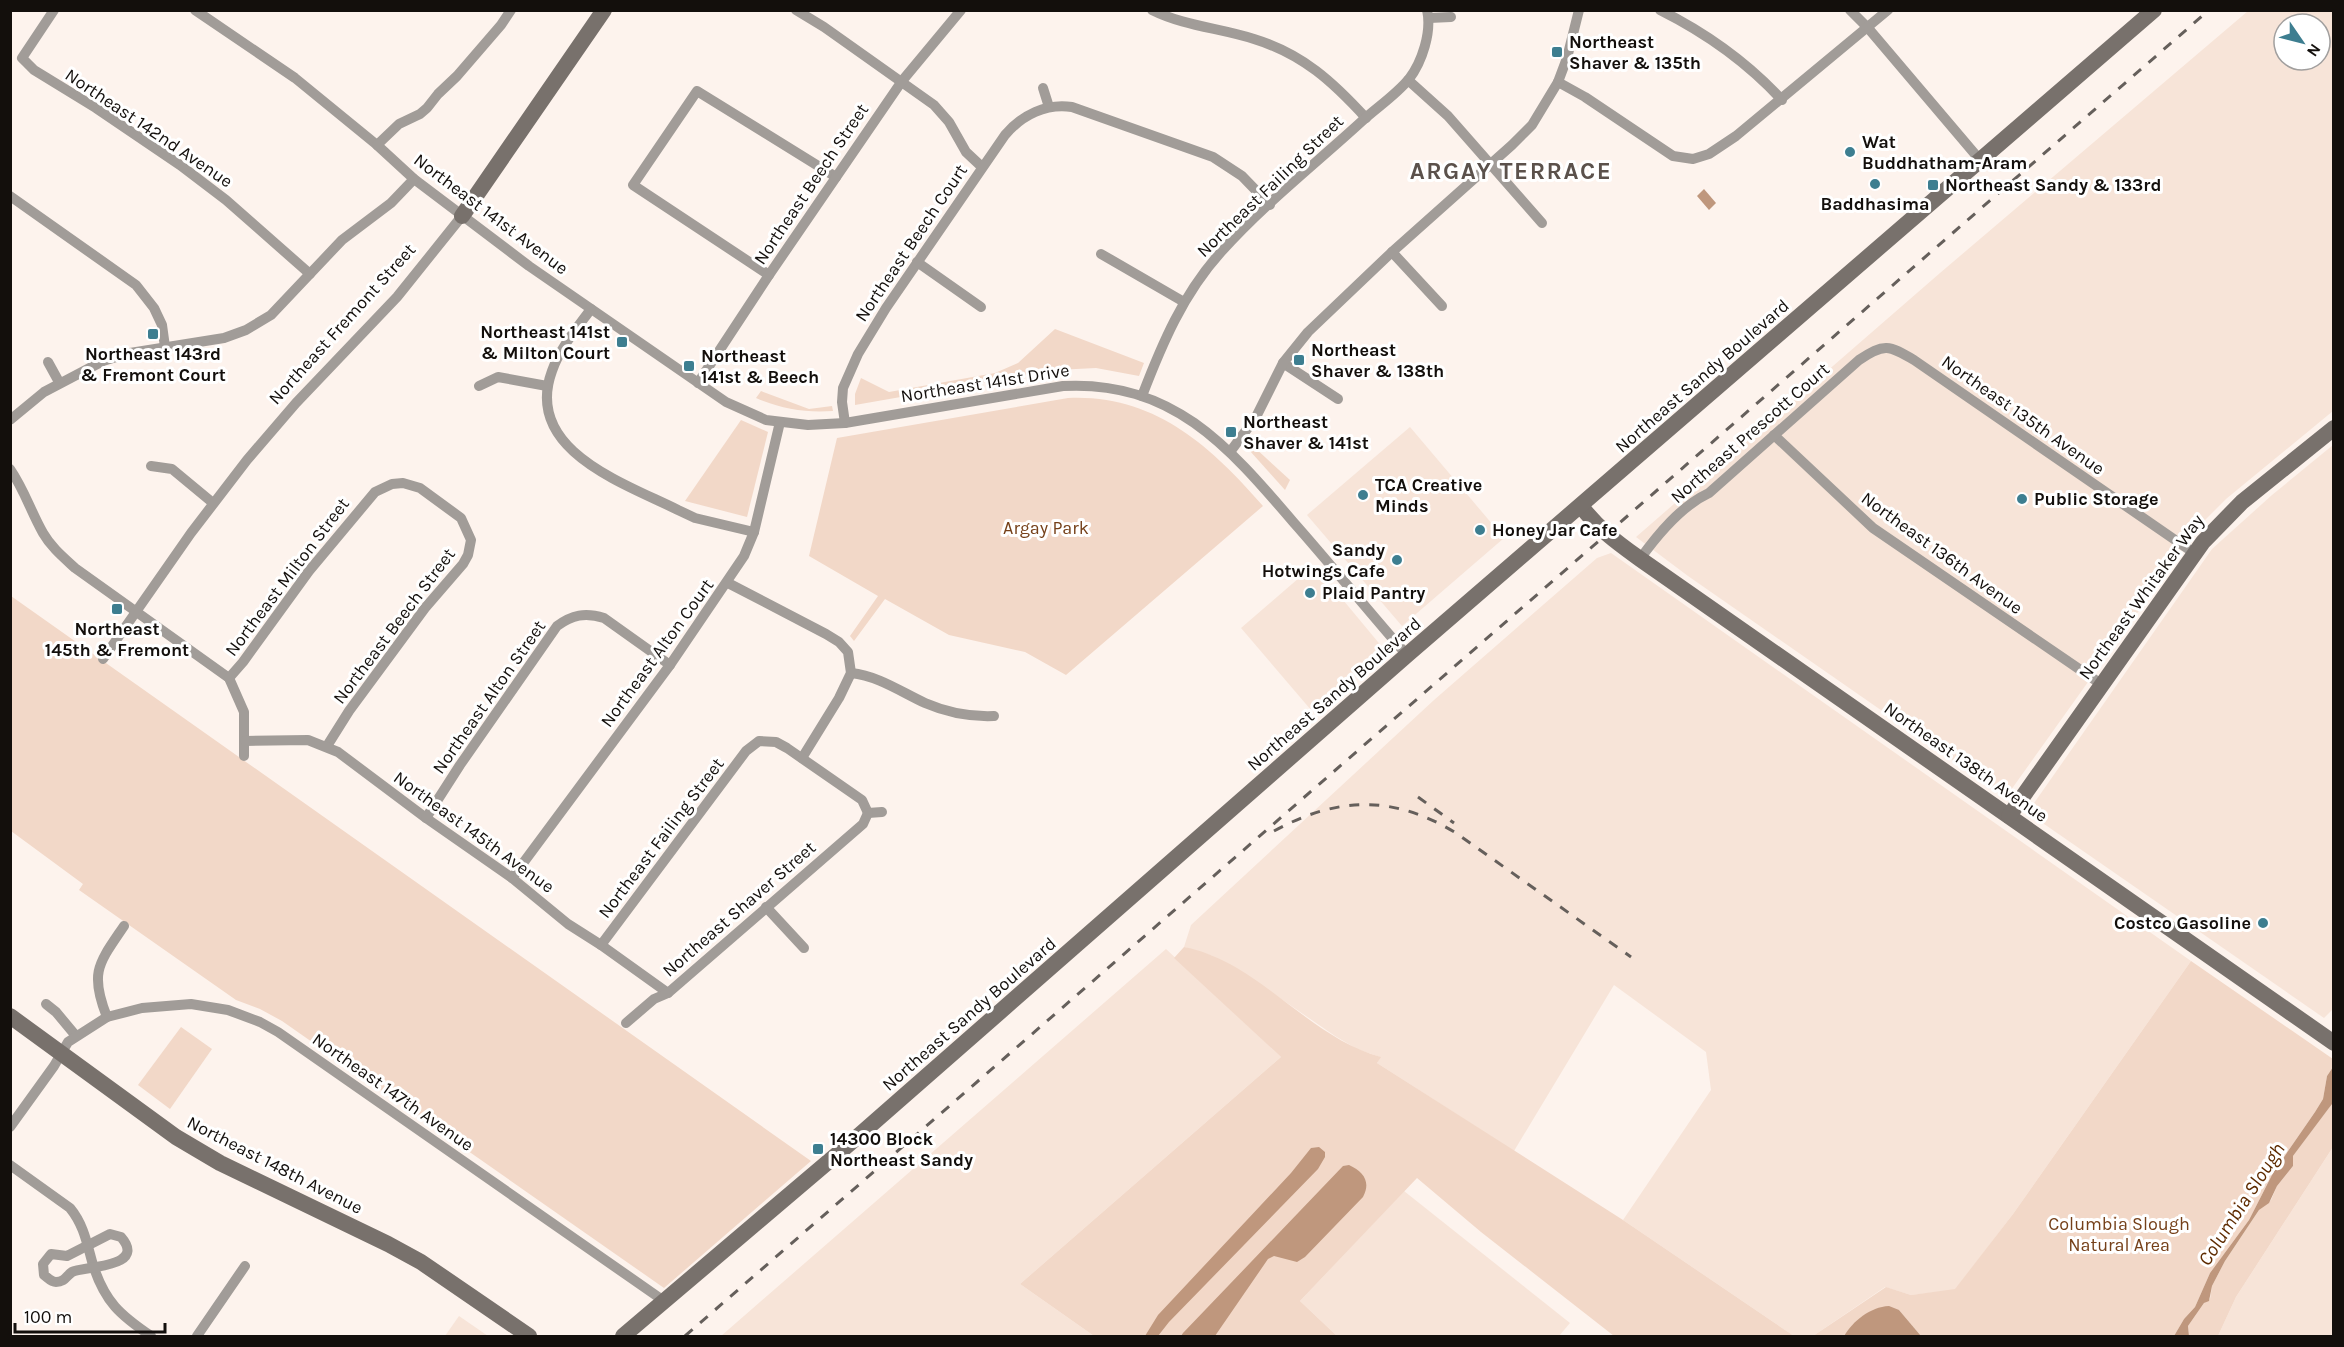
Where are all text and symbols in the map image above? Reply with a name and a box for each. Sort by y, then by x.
north arrow [2272,12,2332,72]
place label: Northeast Shaver & 135th [1569,31,1701,74]
text: N [2303,40,2325,60]
marker: Northeast Shaver & 135th [1550,45,1564,59]
street label: Northeast 142nd Avenue [61,64,237,192]
street label: Northeast Beech Street [749,99,873,269]
street label: Northeast Failing Street [1192,110,1348,262]
place label: Wat Buddhatham-Aram [1862,131,2027,174]
marker: Wat Buddhatham-Aram [1843,145,1857,159]
street label: Northeast 141st Avenue [409,149,573,279]
district label: ARGAY TERRACE [1410,157,1612,185]
street label: Northeast Beech Court [850,160,972,326]
place label: Northeast Sandy & 133rd [1945,174,2161,196]
marker: Baddhasima [1868,177,1882,191]
marker: Northeast Sandy & 133rd [1926,178,1940,192]
place label: Baddhasima [1820,193,1930,215]
street label: Northeast Fremont Street [264,239,420,409]
street label: Northeast Sandy Boulevard [1611,294,1793,458]
place label: Northeast 141st & Milton Court [480,321,610,364]
marker: Northeast 143rd & Fremont Court [146,327,160,341]
marker: Northeast 141st & Milton Court [615,335,629,349]
place label: Northeast Shaver & 138th [1311,339,1444,382]
place label: Northeast 143rd & Fremont Court [80,343,226,386]
place label: Northeast 141st & Beech [701,345,819,388]
street label: Northeast 135th Avenue [1937,350,2109,480]
marker: Northeast Shaver & 138th [1292,353,1306,367]
street label: Northeast Prescott Court [1666,358,1834,508]
marker: Northeast 141st & Beech [682,359,696,373]
street label: Northeast 141st Drive [899,359,1071,407]
place label: Northeast Shaver & 141st [1243,411,1369,454]
marker: Northeast Shaver & 141st [1224,425,1238,439]
place label: TCA Creative Minds [1375,474,1482,517]
street label: Northeast 136th Avenue [1857,487,2027,619]
marker: TCA Creative Minds [1356,488,1370,502]
place label: Public Storage [2034,488,2159,510]
marker: Public Storage [2015,492,2029,506]
street label: Northeast Milton Street [220,493,354,661]
street label: Northeast Whitaker Way [2074,510,2209,684]
park label: Argay Park [1003,517,1089,539]
place label: Honey Jar Cafe [1492,519,1617,541]
marker: Honey Jar Cafe [1473,523,1487,537]
place label: Sandy Hotwings Cafe [1262,539,1385,582]
street label: Northeast Beech Street [328,544,460,708]
marker: Sandy Hotwings Cafe [1390,553,1404,567]
street label: Northeast Alton Court [596,574,718,732]
place label: Plaid Pantry [1322,582,1425,604]
marker: Plaid Pantry [1303,586,1317,600]
marker: Northeast 145th & Fremont [110,602,124,616]
street label: Northeast Sandy Boulevard [1243,612,1425,776]
street label: Northeast Alton Street [428,616,550,778]
place label: Northeast 145th & Fremont [45,618,189,661]
street label: Northeast 138th Avenue [1880,697,2052,827]
street label: Northeast Failing Street [593,753,729,923]
street label: Northeast 145th Avenue [389,766,559,898]
street label: Northeast Shaver Street [658,836,820,982]
place label: Costco Gasoline [2114,912,2251,934]
marker: Costco Gasoline [2256,916,2270,930]
street label: Northeast Sandy Boulevard [878,932,1060,1096]
street label: Northeast 147th Avenue [308,1028,478,1156]
street label: Northeast 148th Avenue [184,1111,366,1219]
place label: 14300 Block Northeast Sandy [830,1128,973,1171]
water label: Columbia Slough [2193,1139,2290,1270]
marker: 14300 Block Northeast Sandy [811,1142,825,1156]
park label: Columbia Slough Natural Area [2048,1213,2190,1256]
scale bar [15,1296,165,1334]
text: 100 m [24,1306,72,1328]

